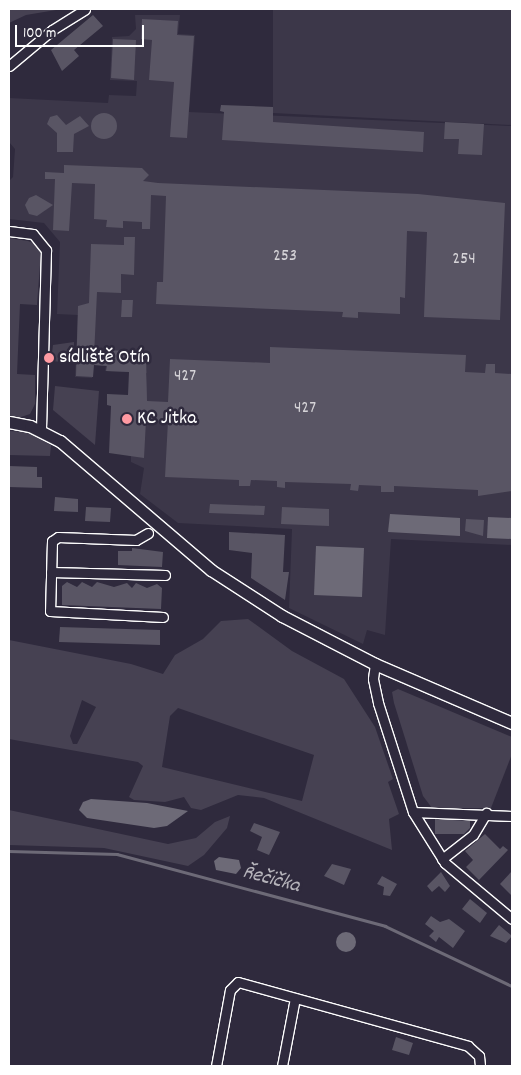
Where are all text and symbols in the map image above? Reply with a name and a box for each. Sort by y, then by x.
scale bar [18,15,146,47]
text: 100 m [23,23,56,45]
house number: 253 [273,246,297,268]
house number: 254 [452,249,476,271]
place label: sídliště Otín [59,346,150,370]
marker: sídliště Otín [43,352,55,364]
house number: 427 [174,366,196,388]
house number: 427 [294,398,316,420]
place label: KC Jitka [137,407,197,431]
marker: KC Jitka [121,413,133,425]
water label: Řečička [240,860,302,900]

